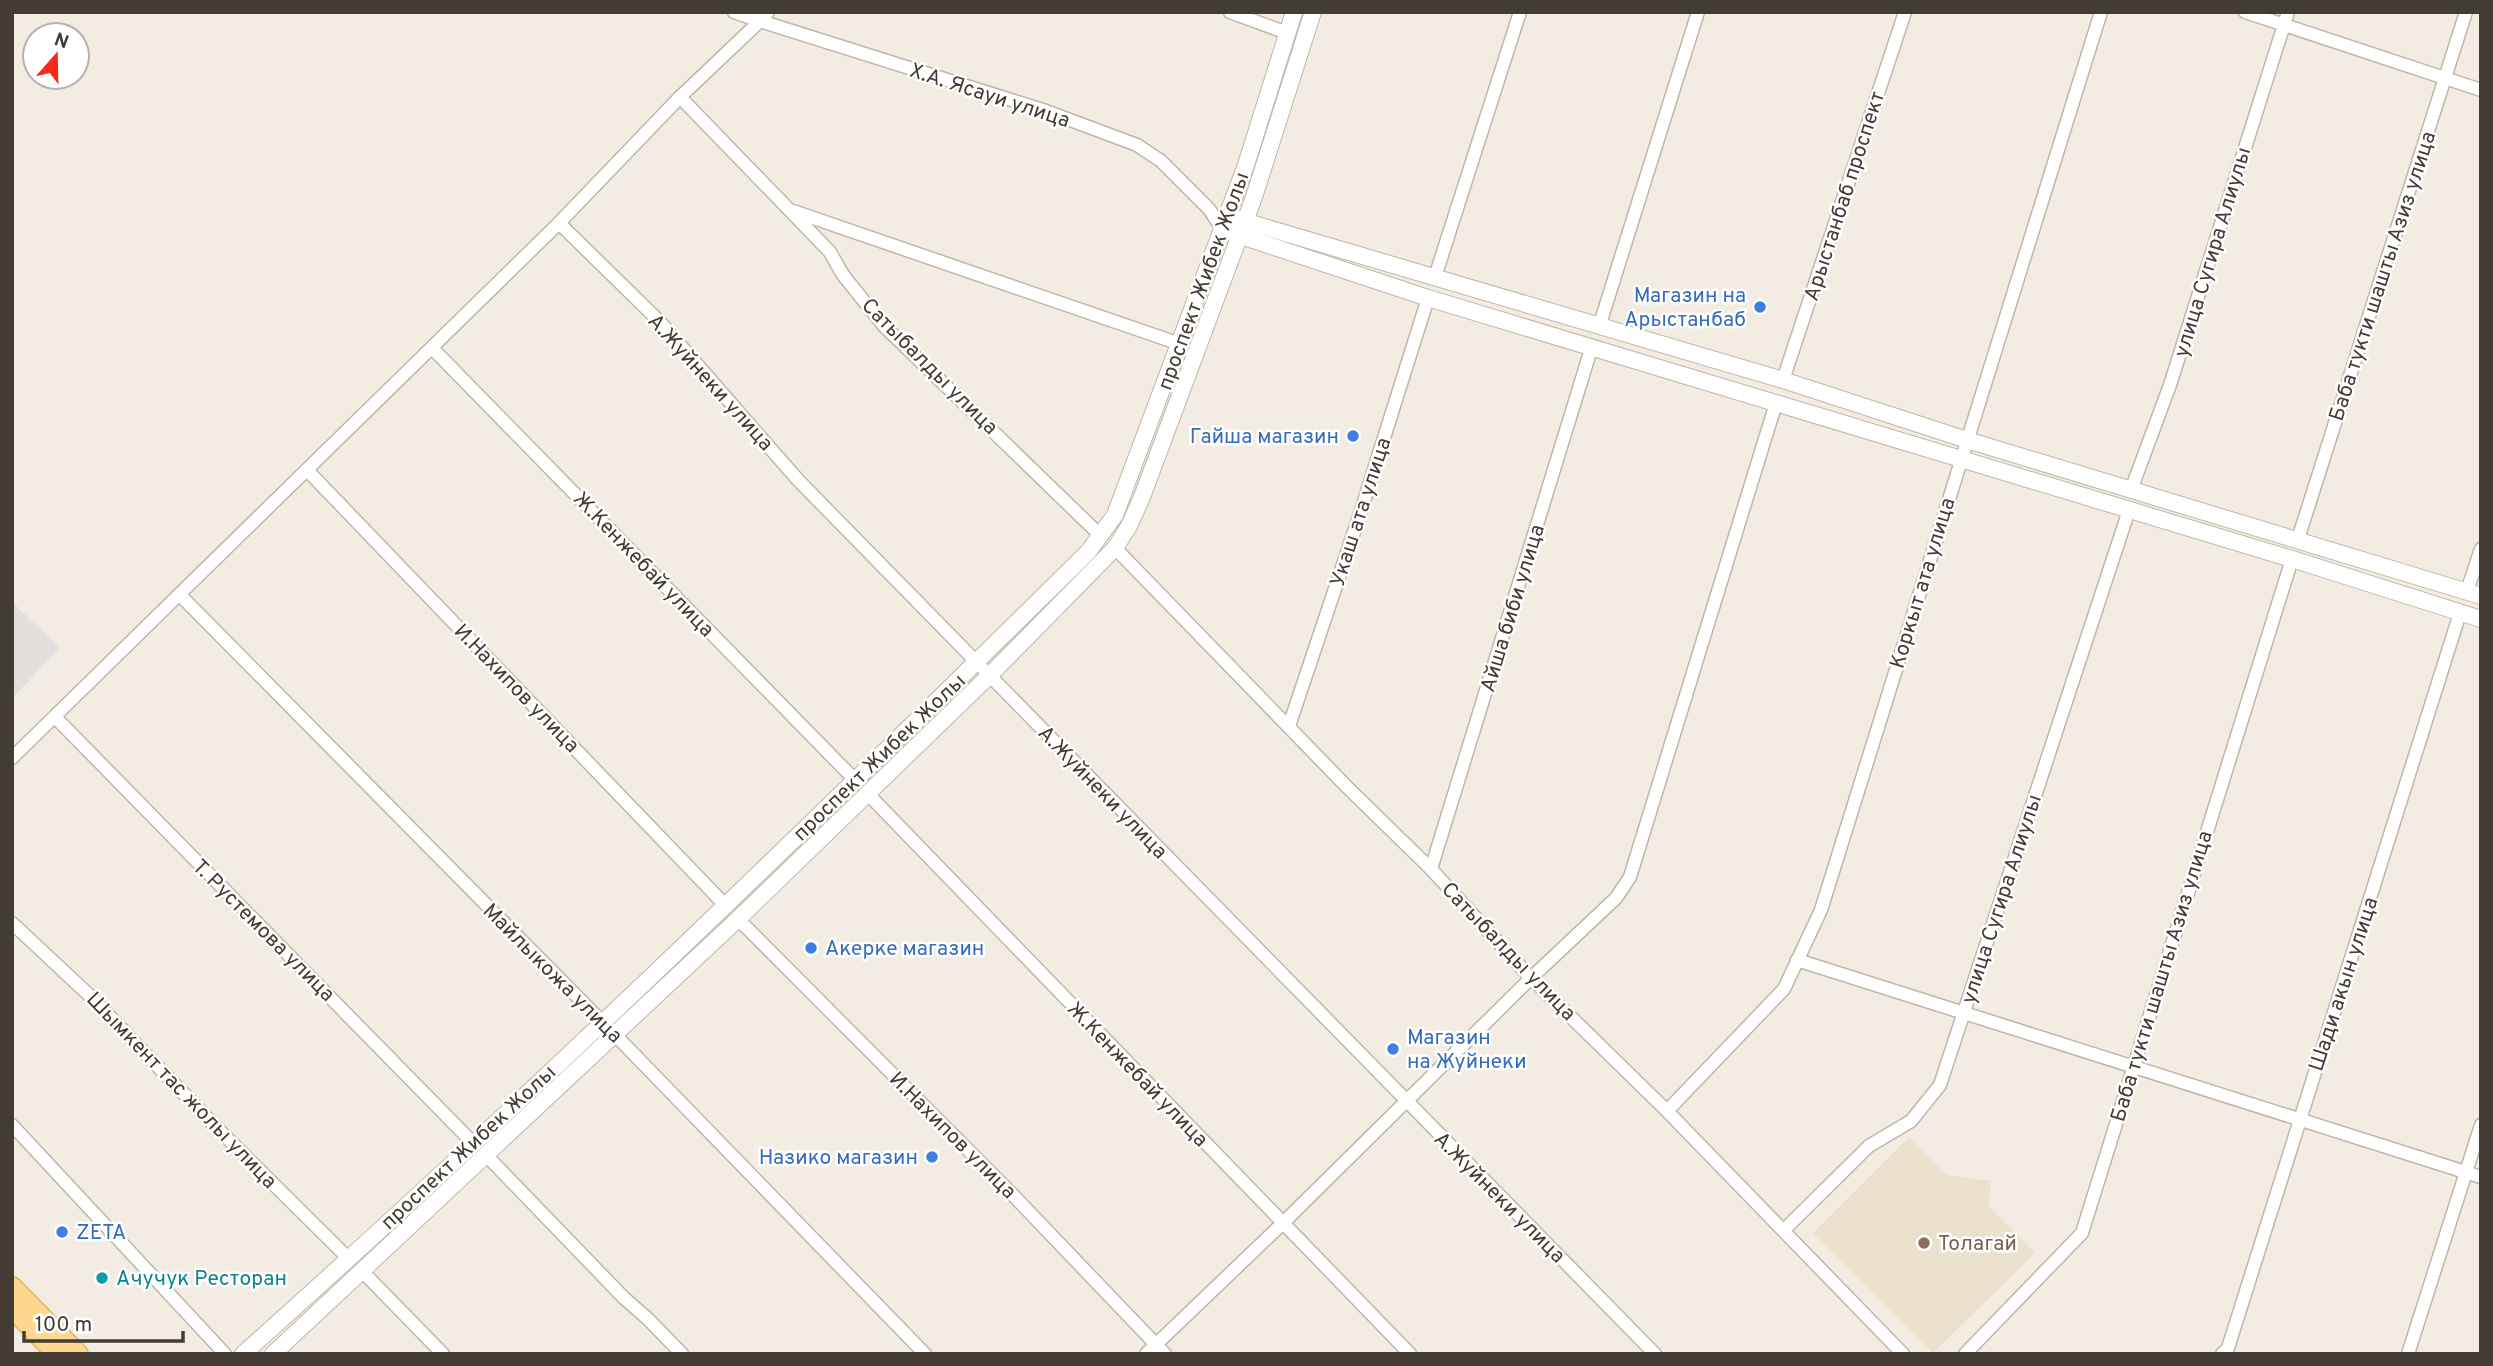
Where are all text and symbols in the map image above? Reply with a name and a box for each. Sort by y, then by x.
north arrow [21,21,91,91]
text: N [51,28,72,56]
street label: Х.А. Ясауи улица [906,58,1073,135]
street label: Арыстанбаб проспект [1799,88,1892,305]
street label: Баба тукти шашты Азиз улица [2324,128,2443,425]
street label: улица Сугира Алиулы [2169,144,2258,361]
street label: проспект Жибек Жолы [1152,169,1256,394]
place label: Магазин на Арыстанбаб [1624,283,1746,334]
street label: Сатыбалды улица [855,293,1003,441]
marker: Магазин на Арыстанбаб [1752,299,1768,315]
street label: А.Жуйнеки улица [641,309,779,457]
place label: Гайша магазин [1190,424,1339,451]
marker: Гайша магазин [1345,428,1361,444]
street label: Укаш ата улица [1325,434,1398,591]
street label: Ж.Кенжебай улица [567,487,719,643]
street label: Коркыт ата улица [1885,495,1962,672]
street label: Айша биби улица [1475,521,1552,696]
street label: И.Нахипов улица [447,619,584,759]
street label: проспект Жибек Жолы [788,668,972,848]
street label: А.Жуйнеки улица [1031,721,1173,866]
street label: улица Сугира Алиулы [1956,791,2049,1007]
street label: Баба тукти шашты Азиз улица [2105,828,2220,1125]
street label: Т. Рустемова улица [186,854,340,1008]
street label: Сатыбалды улица [1435,877,1581,1027]
street label: Шади акын улица [2304,894,2385,1075]
street label: Майлыкожа улица [476,898,628,1050]
place label: Акерке магазин [825,936,984,963]
marker: Акерке магазин [803,940,819,956]
street label: Шымкент тас жолы улица [80,987,282,1195]
street label: Ж.Кенжебай улица [1061,997,1213,1153]
place label: Магазин на Жуйнеки [1407,1025,1527,1076]
marker: Магазин на Жуйнеки [1385,1041,1401,1057]
street label: проспект Жибек Жолы [376,1060,562,1236]
street label: И.Нахипов улица [882,1067,1021,1206]
street label: А.Жуйнеки улица [1427,1126,1571,1270]
place label: Назико магазин [759,1145,918,1172]
marker: Назико магазин [924,1149,940,1165]
place label: ZETA [76,1220,126,1247]
marker: ZETA [54,1224,70,1240]
place label: Толагай [1938,1231,2017,1258]
marker: Толагай [1916,1235,1932,1251]
place label: Ачучук Ресторан [116,1266,287,1293]
marker: Ачучук Ресторан [94,1270,110,1286]
scale bar [24,1300,184,1344]
text: 100 m [35,1312,92,1339]

